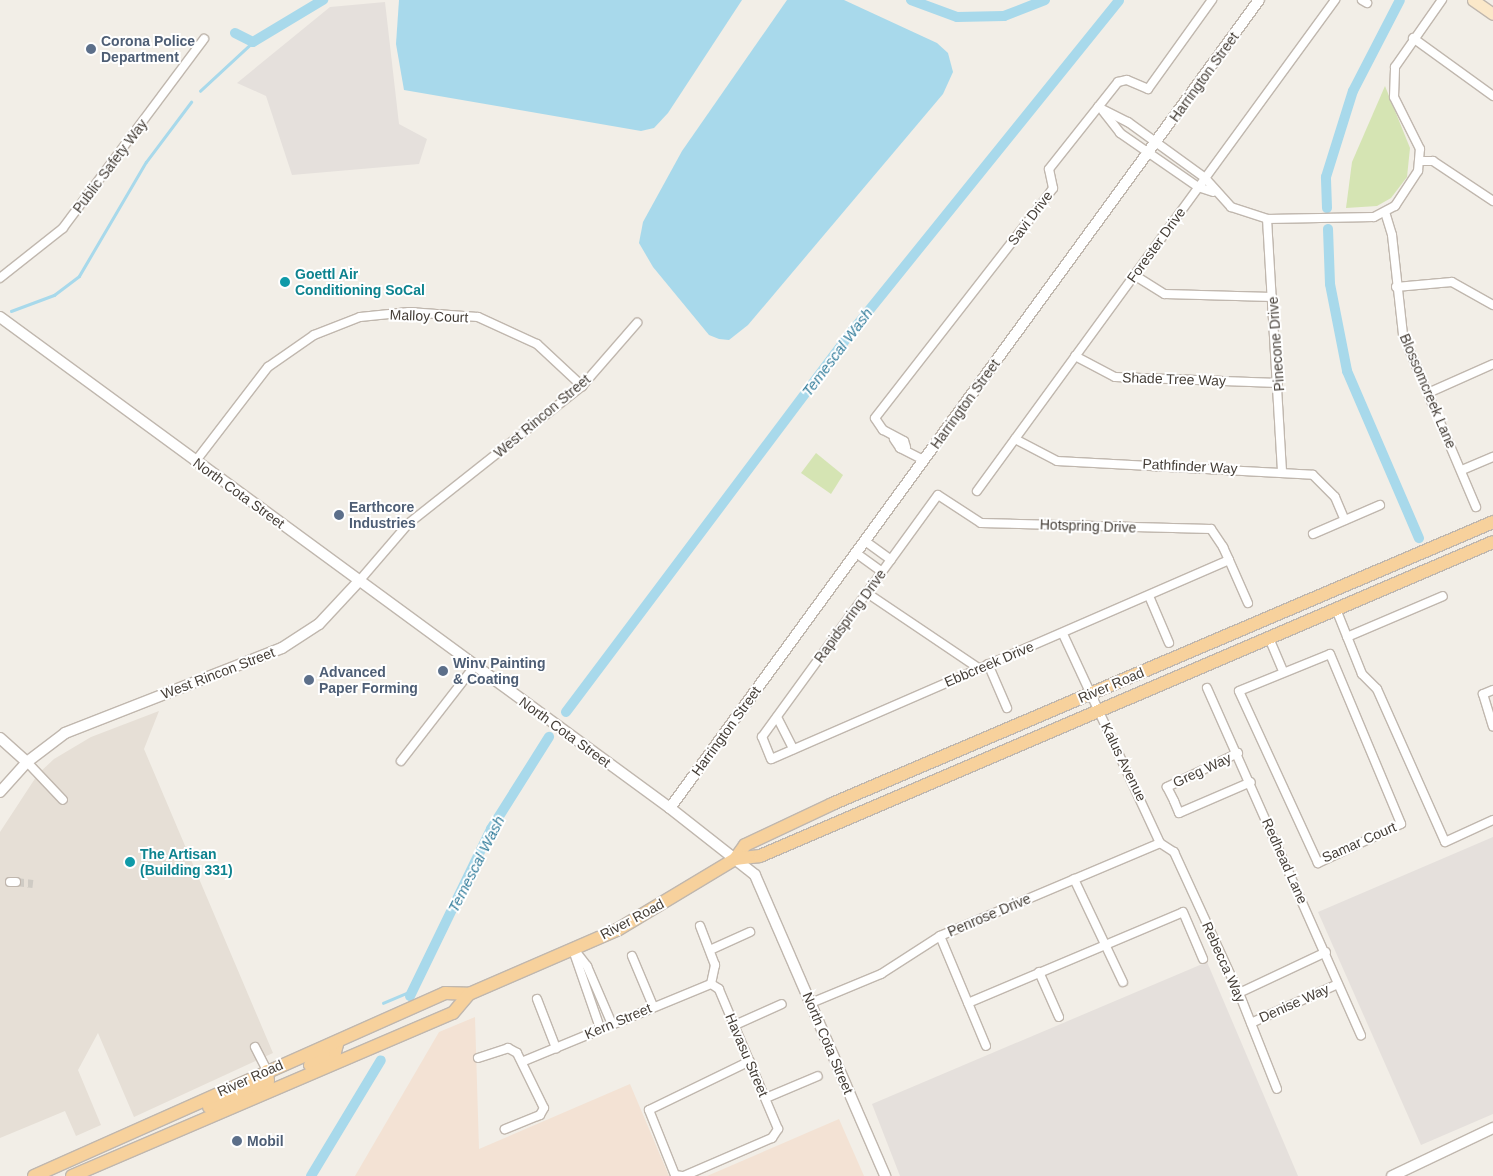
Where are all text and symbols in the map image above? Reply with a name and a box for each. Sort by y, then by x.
street label: Harrington Street [1166,29,1242,125]
place label: Corona Police Department [101,33,195,65]
marker: Corona Police Department [85,43,97,55]
street label: Public Safety Way [69,116,151,216]
street label: Savi Drive [1004,187,1056,249]
street label: Forester Drive [1123,204,1189,286]
place label: Goettl Air Conditioning SoCal [295,266,425,298]
marker: Goettl Air Conditioning SoCal [279,276,291,288]
street label: Pinecone Drive [1264,296,1288,392]
water label: Temescal Wash [798,304,876,400]
street label: Malloy Court [389,306,469,326]
street label: Blossomcreek Lane [1396,331,1460,451]
street label: Harrington Street [927,356,1003,452]
street label: Shade Tree Way [1122,369,1226,389]
street label: West Rincon Street [491,371,593,461]
street label: North Cota Street [190,454,288,532]
street label: Pathfinder Way [1142,455,1238,477]
place label: Earthcore Industries [349,499,416,532]
marker: Earthcore Industries [333,509,345,521]
street label: Hotspring Drive [1039,516,1137,536]
street label: Rapidspring Drive [811,566,889,666]
street label: Ebbcreek Drive [942,638,1036,690]
street label: West Rincon Street [159,644,277,702]
place label: Winv Painting & Coating [453,655,545,688]
place label: Advanced Paper Forming [319,664,418,696]
street label: River Road [1075,664,1147,706]
marker: Winv Painting & Coating [437,665,449,677]
marker: Advanced Paper Forming [303,674,315,686]
street label: Harrington Street [688,683,764,779]
street label: North Cota Street [516,693,614,771]
street label: Kalus Avenue [1098,720,1150,804]
street label: Greg Way [1170,749,1234,791]
water label: Temescal Wash [444,813,508,915]
street label: Redhead Lane [1259,816,1311,906]
street label: Samar Court [1319,818,1399,866]
place label: The Artisan (Building 331) [140,846,233,879]
marker: The Artisan (Building 331) [124,856,136,868]
street label: Penrose Drive [945,890,1033,940]
street label: River Road [597,895,667,943]
street label: Rebecca Way [1199,919,1249,1005]
street label: Denise Way [1256,980,1332,1026]
street label: North Cota Street [799,990,857,1096]
street label: Kern Street [582,999,654,1043]
street label: Havasu Street [722,1011,772,1099]
street label: River Road [215,1056,285,1100]
place label: Mobil [247,1133,284,1149]
marker: Mobil [231,1135,243,1147]

